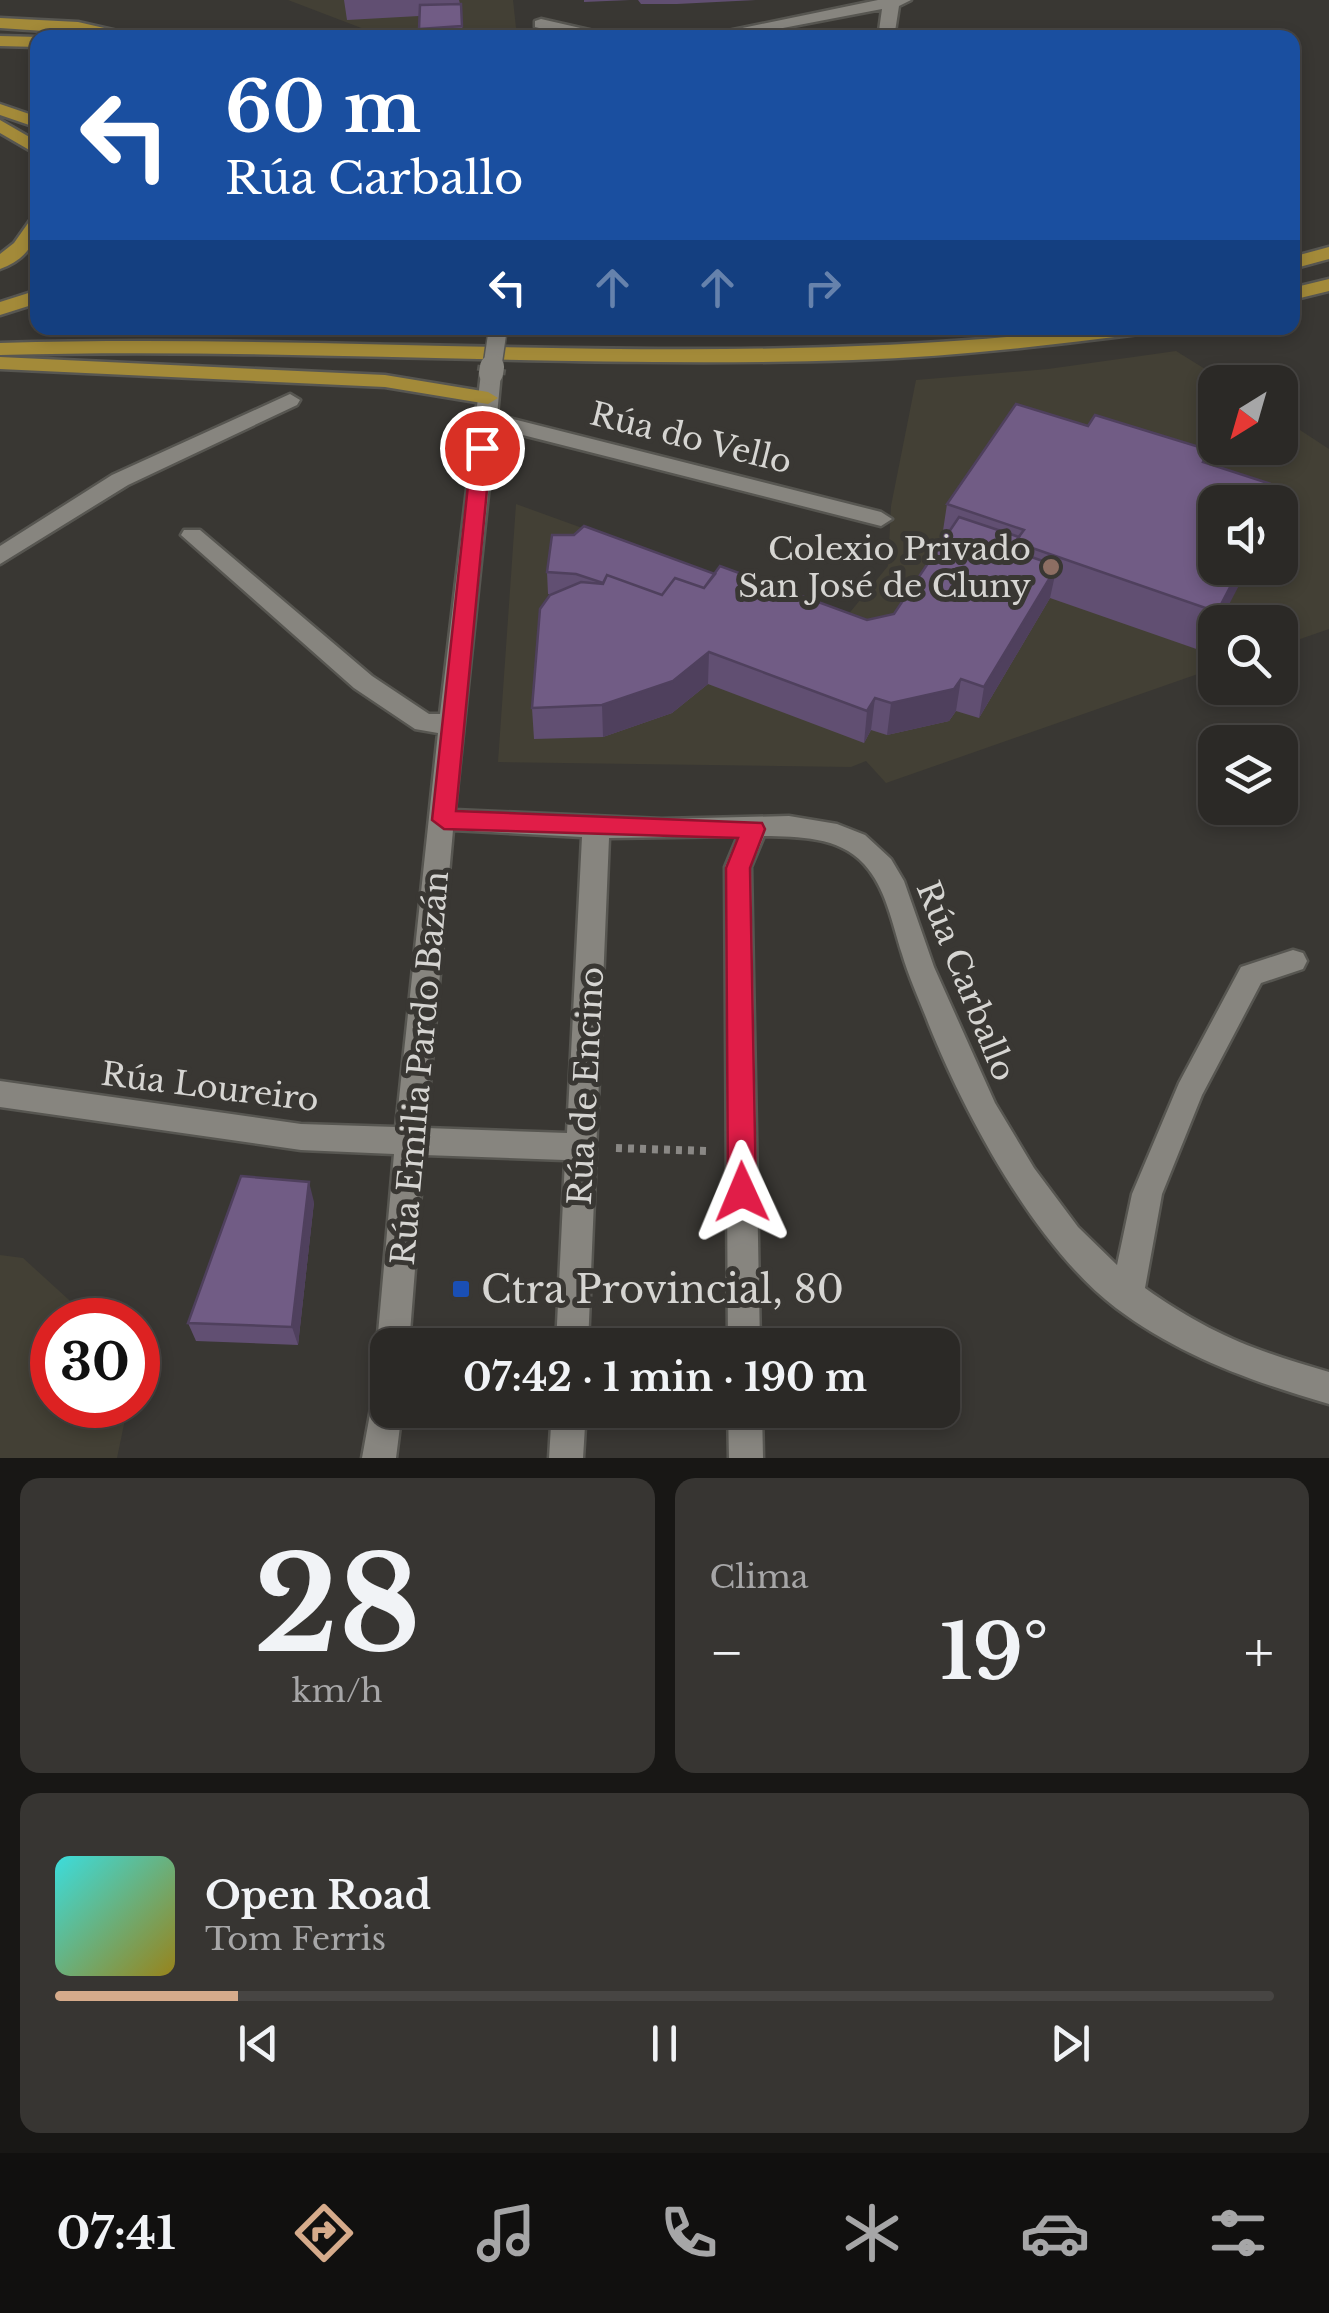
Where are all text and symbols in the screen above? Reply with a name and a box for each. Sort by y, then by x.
text: 60 m [225,64,421,151]
icon: left [60,70,190,200]
text: Rúa Carballo [225,150,524,206]
icon: left [480,260,535,315]
icon: ahead [585,260,640,315]
icon: ahead [690,260,745,315]
icon: right [795,260,850,315]
north arrow [1198,365,1298,465]
map controls [1198,365,1298,825]
street label: Rúa do Vello [586,394,796,482]
pin [440,406,525,491]
icon: arrive [455,421,510,476]
button: sound [1198,485,1298,585]
place label: Colexio Privado San José de Cluny [738,529,1032,606]
marker: Colexio Privado San José de Cluny [1040,556,1062,578]
button: search [1198,605,1298,705]
button: layers [1198,725,1298,825]
street label: Rúa Emilia Pardo Bazán [383,869,457,1267]
street label: Rúa Carballo [908,875,1024,1087]
street label: Rúa de Encino [560,966,612,1206]
street label: Rúa Loureiro [99,1054,321,1120]
position arrow [690,1140,794,1244]
place label: Ctra Provincial, 80 [481,1266,844,1313]
marker: Ctra Provincial, 80 [450,1278,472,1300]
speed limit sign: 30 [30,1298,160,1428]
text: 07:42 · 1 min · 190 m [463,1354,867,1401]
text: 28 [254,1525,421,1686]
text: Clima [710,1557,809,1597]
text: 19° [940,1606,1048,1699]
text: − [710,1619,744,1687]
text: + [1244,1619,1274,1687]
text: km/h [292,1671,383,1711]
text: Open Road [205,1872,431,1919]
text: Tom Ferris [205,1919,386,1959]
icon: previous [231,2016,286,2071]
icon: pause [637,2016,692,2071]
icon: next [1043,2016,1098,2071]
icon: directions [289,2198,359,2268]
icon: music [471,2198,541,2268]
icon: phone [654,2198,724,2268]
icon: climate [837,2198,907,2268]
icon: car [1020,2198,1090,2268]
icon: filters [1203,2198,1273,2268]
text: 07:41 [56,2205,176,2261]

